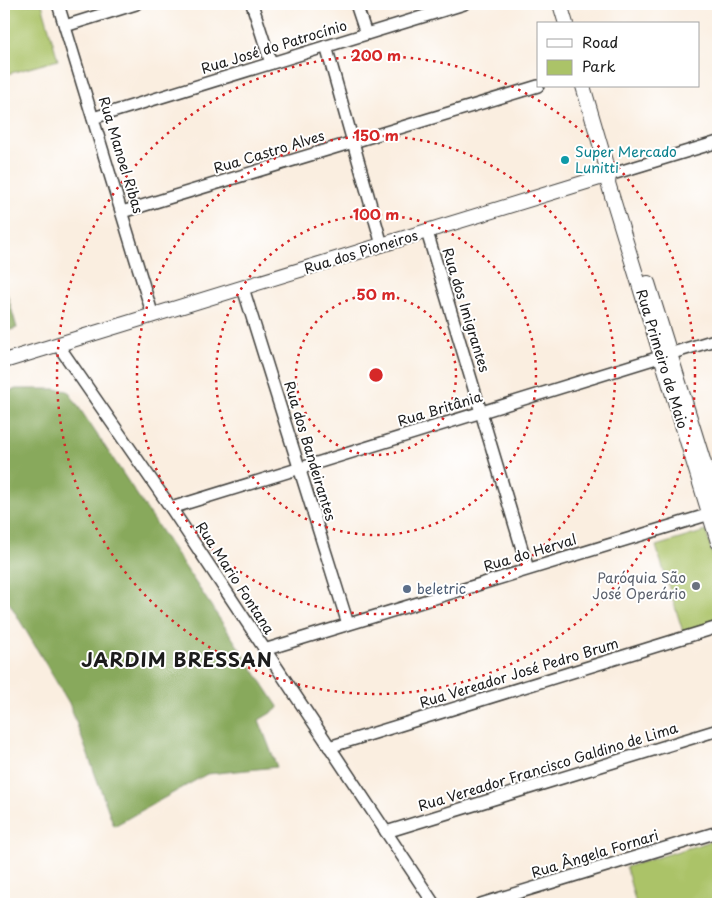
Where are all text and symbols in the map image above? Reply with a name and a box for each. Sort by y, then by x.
street label: Rua José do Patrocínio [198,14,350,79]
legend [537,22,700,88]
text: Road [582,30,618,53]
text: 200 m [351,43,401,66]
text: Park [582,54,616,77]
street label: Rua Manoel Ribas [94,94,149,216]
text: 150 m [353,123,399,146]
street label: Rua Castro Alves [211,125,327,178]
place label: Super Mercado Lunitti [575,141,677,178]
marker: Super Mercado Lunitti [559,154,571,166]
text: 100 m [353,202,399,225]
street label: Rua dos Pioneiros [301,224,420,279]
street label: Rua dos Imigrantes [438,245,495,375]
text: 50 m [357,282,395,305]
street label: Rua Primeiro de Maio [631,287,694,431]
centre of rings [367,366,385,384]
street label: Rua dos Bandeirantes [279,378,342,523]
street label: Rua Britânia [395,386,485,431]
street label: Rua Mario Fontana [191,517,280,638]
street label: Rua do Herval [481,528,579,577]
place label: Paróquia São José Operário [592,567,686,604]
place label: beletric [417,578,466,599]
marker: Paróquia São José Operário [690,580,702,592]
marker: beletric [401,583,413,595]
street label: Rua Vereador José Pedro Brum [417,632,621,713]
district label: JARDIM BRESSAN [81,645,273,673]
street label: Rua Vereador Francisco Galdino de Lima [415,717,680,816]
street label: Rua Ângela Fornari [529,824,661,883]

